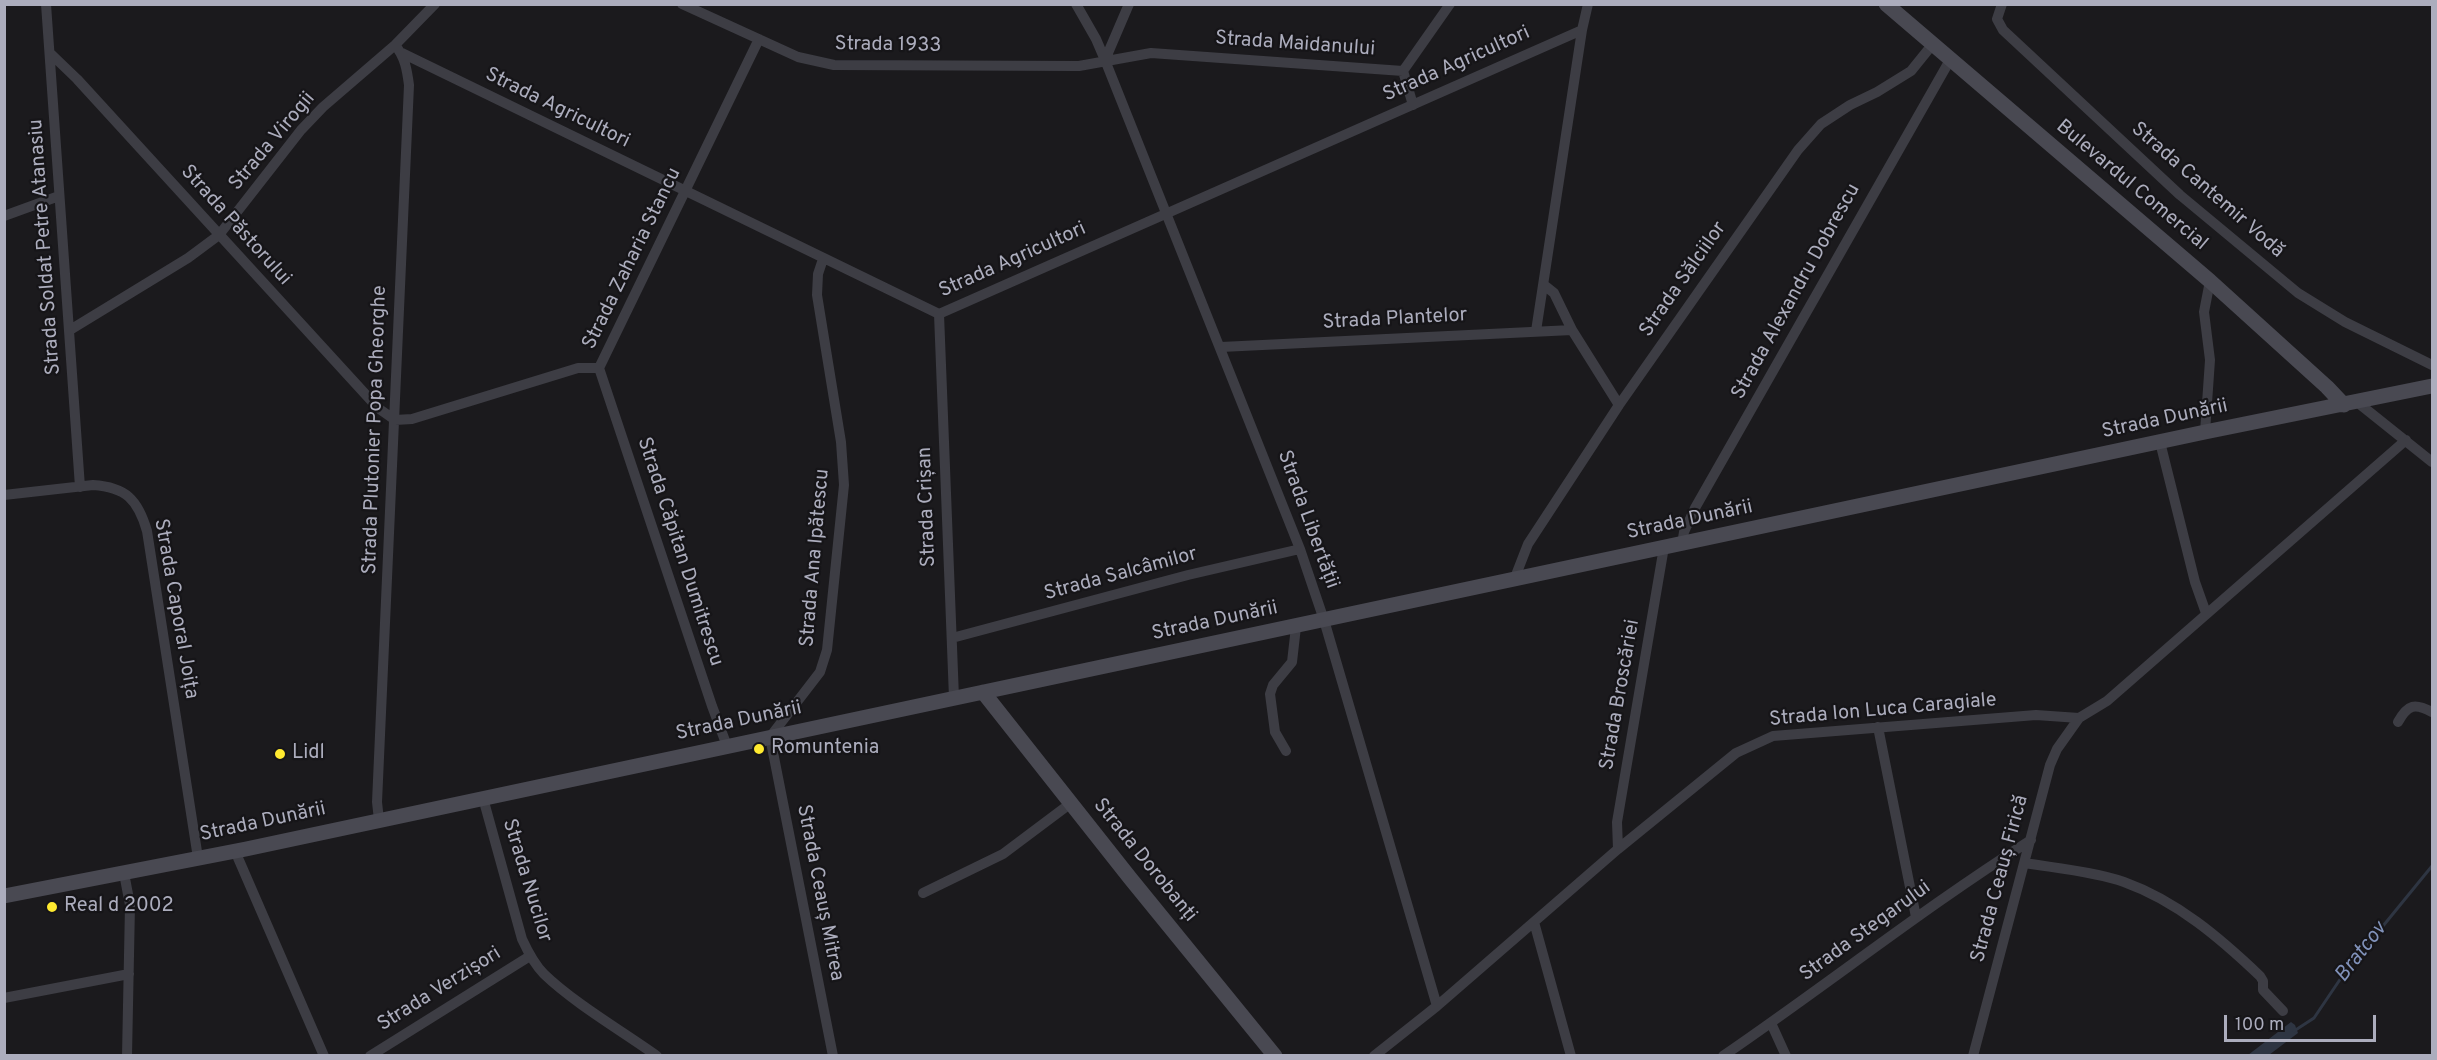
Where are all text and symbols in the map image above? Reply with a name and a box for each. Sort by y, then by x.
street label: Strada Agricultori [1380,22,1534,108]
street label: Strada Maidanului [1214,27,1376,63]
street label: Strada 1933 [834,33,942,59]
street label: Strada Agricultori [481,64,633,154]
street label: Strada Virogii [225,88,321,196]
street label: Bulevardul Comercial [2050,116,2212,256]
street label: Strada Soldat Petre Atanasiu [25,118,67,376]
street label: Strada Cantemir Vodă [2126,118,2288,264]
street label: Strada Păstorului [175,161,295,291]
street label: Strada Zaharia Stancu [579,164,687,354]
street label: Strada Alexandru Dobrescu [1728,180,1866,404]
street label: Strada Agricultori [936,218,1090,304]
street label: Strada Sălciilor [1635,218,1733,342]
street label: Strada Plutonier Popa Gheorghe [359,285,393,575]
street label: Strada Plantelor [1322,304,1468,336]
street label: Strada Dunării [2100,395,2230,445]
street label: Strada Căpitan Dumitrescu [631,435,727,669]
street label: Strada Crișan [914,447,942,567]
street label: Strada Libertății [1271,448,1343,592]
street label: Strada Ana Ipătescu [796,468,836,648]
street label: Strada Dunării [1625,496,1755,546]
street label: Strada Caporal Joița [147,517,203,701]
street label: Strada Salcâmilor [1042,543,1200,607]
street label: Strada Dunării [1150,597,1280,647]
street label: Strada Broscăriei [1596,618,1646,772]
street label: Strada Ion Luca Caragiale [1768,689,1998,733]
street label: Strada Dunării [674,697,804,747]
place label: Romuntenia [771,737,879,761]
place label: Lidl [292,742,325,766]
marker: Romuntenia [752,742,766,756]
marker: Lidl [273,747,287,761]
street label: Strada Ceauș Firică [1967,793,2035,965]
street label: Strada Dorobanți [1087,795,1201,927]
street label: Strada Dunării [198,798,328,848]
street label: Strada Ceauș Mitrea [790,803,848,983]
street label: Strada Nucilor [496,816,556,946]
street label: Strada Stegarului [1796,876,1936,988]
place label: Real d 2002 [64,895,174,919]
marker: Real d 2002 [45,900,59,914]
water label: Bratcov [2331,918,2393,988]
street label: Strada Verzișori [374,942,506,1038]
scale bar [2227,1003,2378,1041]
text: 100 m [2235,1014,2284,1037]

